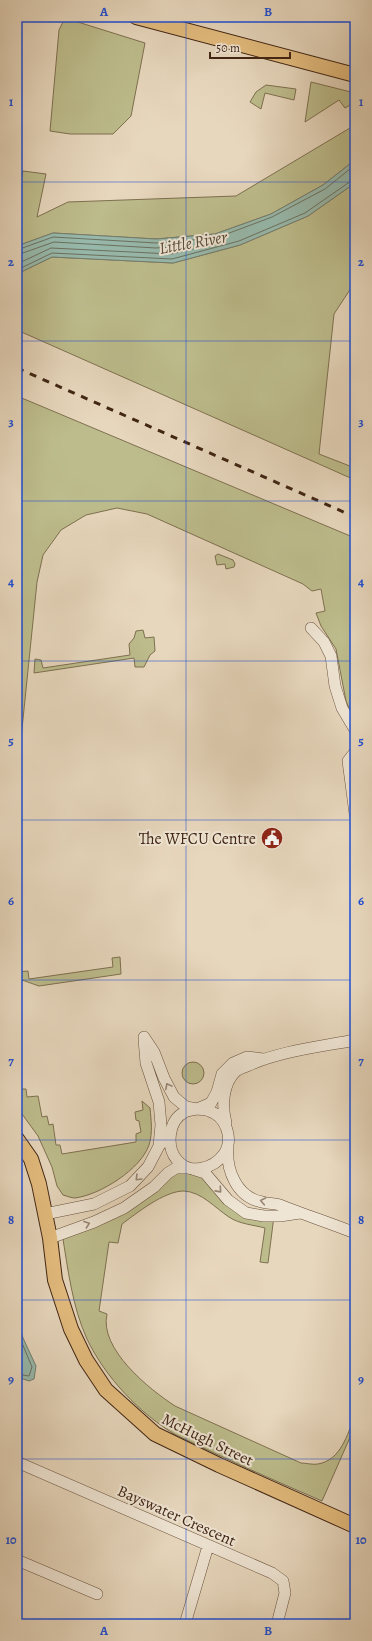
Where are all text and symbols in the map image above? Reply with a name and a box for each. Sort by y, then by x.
text: A [99,3,109,20]
text: B [264,3,272,20]
scale bar [210,34,290,60]
text: 50 m [216,40,240,56]
text: 1 [9,93,14,110]
text: 1 [359,93,364,110]
water label: Little River [157,225,230,260]
text: 2 [8,253,15,270]
text: 2 [358,253,365,270]
text: 3 [8,413,14,430]
text: 3 [358,413,364,430]
text: 4 [8,573,14,590]
text: 4 [358,573,364,590]
text: 5 [8,732,14,749]
text: 5 [358,732,364,749]
public building icon: The WFCU Centre [259,825,285,851]
place label: The WFCU Centre [139,828,256,850]
text: 6 [8,892,14,909]
text: 6 [358,892,364,909]
text: 7 [8,1052,14,1069]
text: 7 [358,1052,364,1069]
one-way arrow [166,1083,173,1090]
one-way arrow [135,1173,143,1181]
one-way arrow [215,1186,222,1193]
one-way arrow [260,1198,266,1206]
text: 8 [8,1211,14,1228]
text: 8 [358,1211,364,1228]
one-way arrow [83,1221,90,1229]
text: 9 [8,1371,14,1388]
text: 9 [358,1371,364,1388]
street label: McHugh Street [158,1408,257,1472]
street label: Bayswater Crescent [114,1480,239,1552]
text: 10 [5,1531,17,1548]
text: 10 [355,1531,367,1548]
text: A [99,1622,109,1639]
text: B [264,1622,272,1639]

